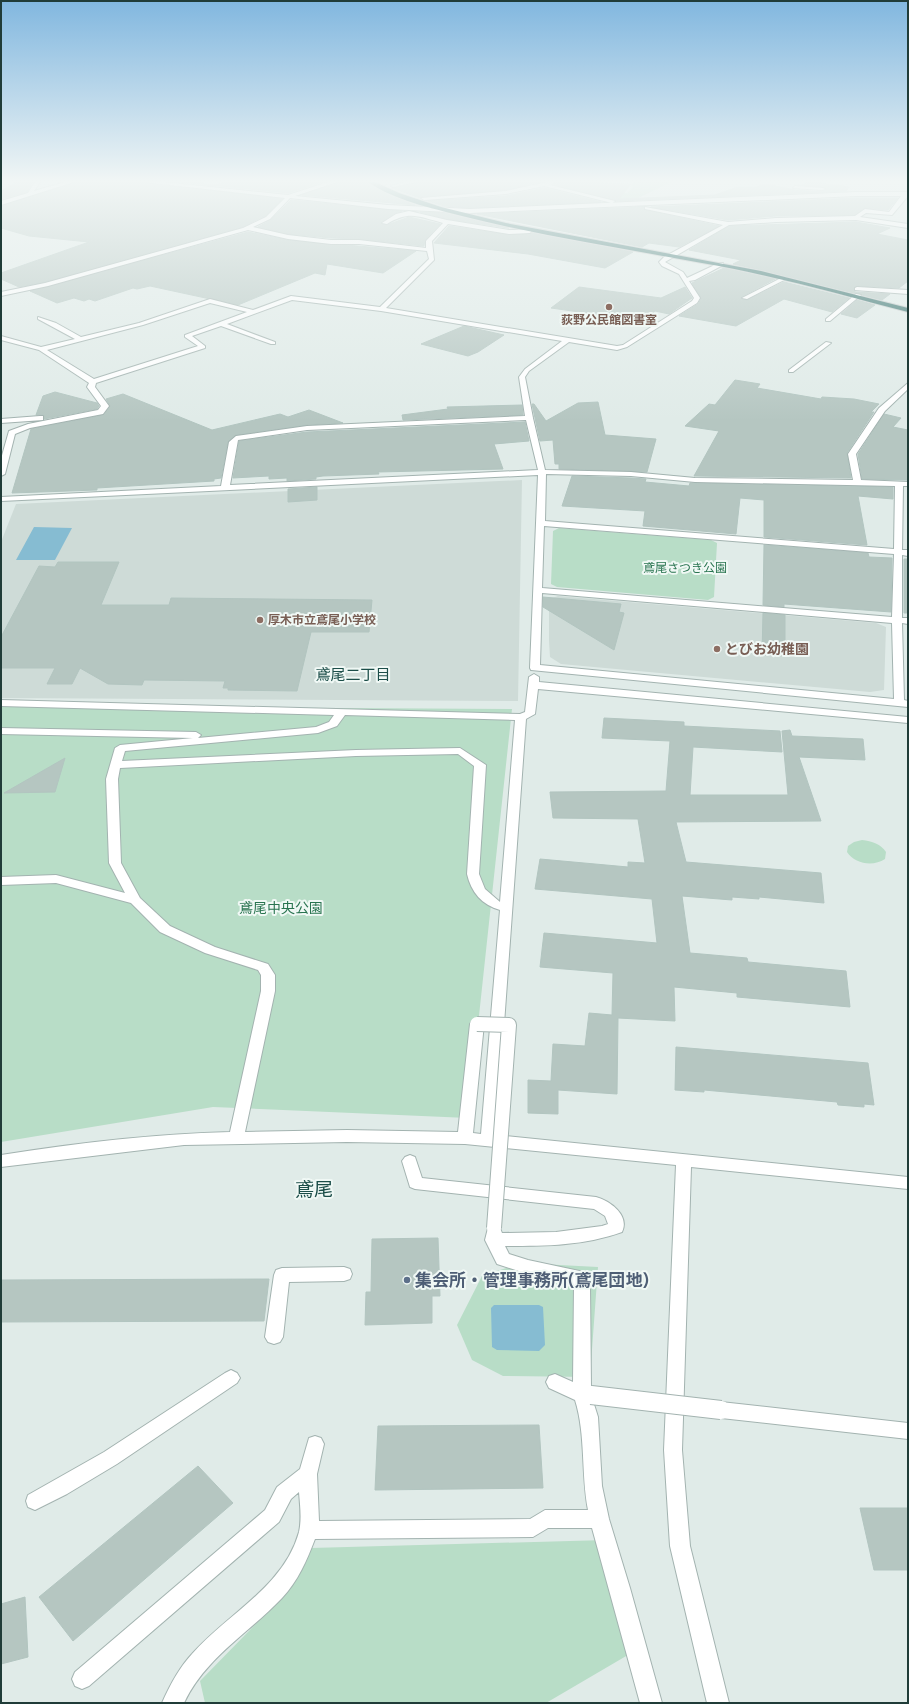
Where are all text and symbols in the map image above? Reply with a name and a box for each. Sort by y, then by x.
marker: 荻野公民館図書室 [604,302,614,312]
place label: 荻野公民館図書室 [561,313,657,327]
park label: 鳶尾さつき公園 [643,561,727,575]
place label: 厚木市立鳶尾小学校 [268,613,376,627]
marker: 厚木市立鳶尾小学校 [255,615,265,625]
place label: とびお幼稚園 [725,641,809,658]
marker: とびお幼稚園 [712,644,722,654]
district label: 鳶尾二丁目 [315,666,391,684]
park label: 鳶尾中央公園 [239,900,323,917]
district label: 鳶尾 [295,1178,333,1201]
place label: 集会所・管理事務所(鳶尾団地) [415,1270,649,1290]
marker: 集会所・管理事務所(鳶尾団地) [402,1275,412,1285]

